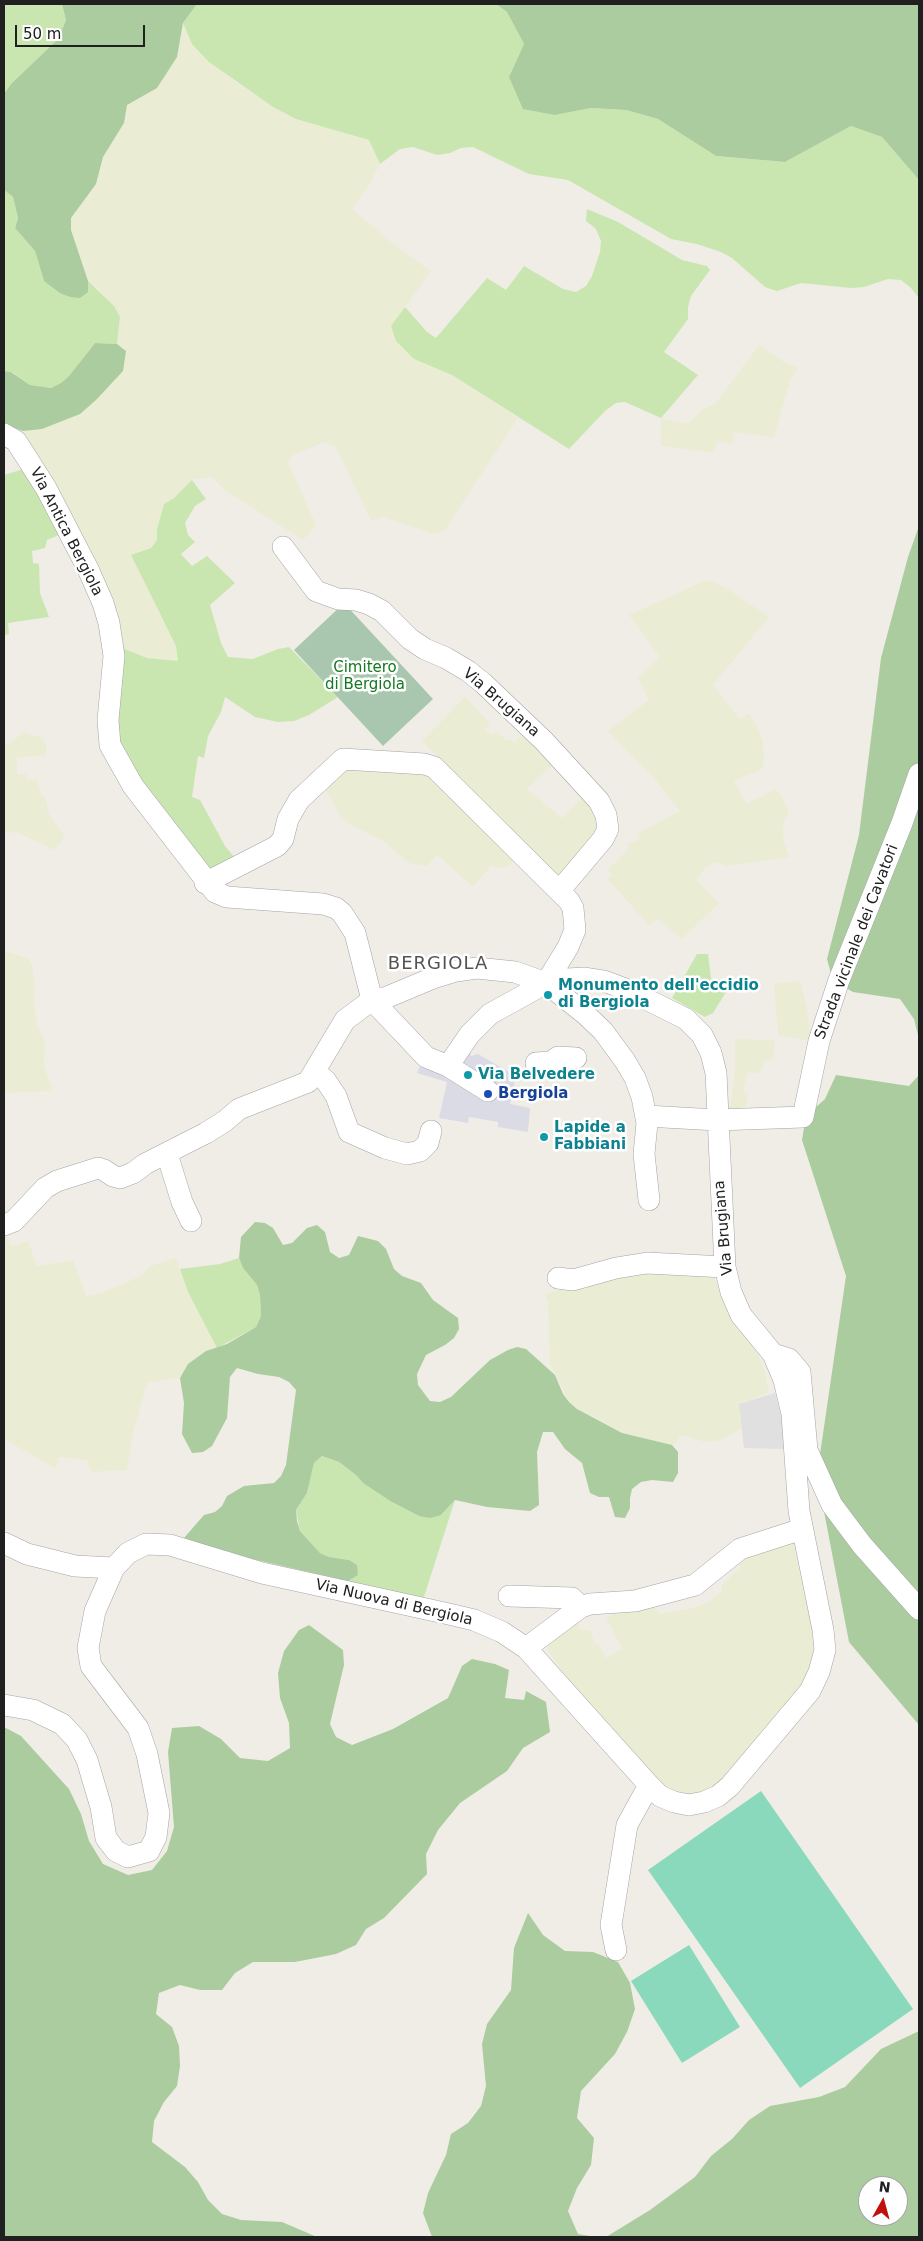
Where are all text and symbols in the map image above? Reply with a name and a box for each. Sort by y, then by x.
scale bar [18,15,148,47]
text: 50 m [23,25,61,43]
street label: Via Antica Bergiola [26,465,106,599]
park label: Cimitero di Bergiola [325,659,405,694]
street label: Via Brugiana [459,665,543,741]
street label: Strada vicinale dei Cavatori [811,842,903,1042]
district label: BERGIOLA [387,953,489,975]
place label: Monumento dell'eccidio di Bergiola [558,977,759,1012]
marker: Monumento dell'eccidio di Bergiola [542,989,554,1001]
place label: Via Belvedere [478,1066,595,1084]
marker: Via Belvedere [462,1069,474,1081]
place label: Bergiola [498,1085,568,1103]
marker: Bergiola [482,1088,494,1100]
place label: Lapide a Fabbiani [554,1119,626,1154]
marker: Lapide a Fabbiani [538,1131,550,1143]
street label: Via Brugiana [711,1180,737,1276]
street label: Via Nuova di Bergiola [314,1576,474,1630]
north arrow [858,2176,908,2226]
text: N [878,2178,891,2196]

